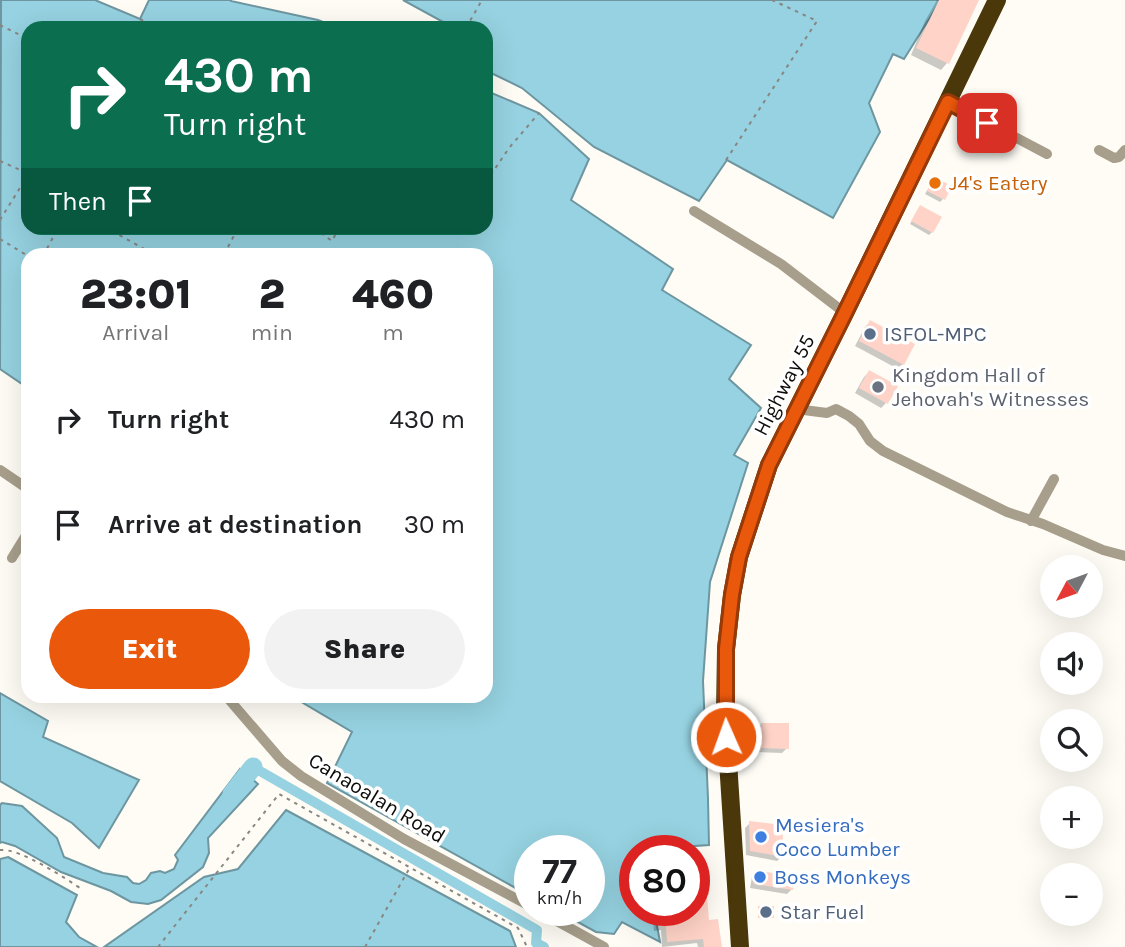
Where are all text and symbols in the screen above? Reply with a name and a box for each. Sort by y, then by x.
text: 430 m [164,47,314,104]
icon: right [49,49,140,140]
pin [957,93,1017,153]
icon: arrive [968,104,1006,142]
text: Turn right [164,106,306,143]
place label: J4's Eatery [949,171,1048,195]
marker: J4's Eatery [927,175,943,191]
icon: arrive [121,182,159,220]
text: Then [49,186,107,217]
text: 23:01 [80,269,192,319]
text: 2 [259,269,285,319]
text: 460 [352,269,434,319]
text: Arrival [102,319,170,346]
text: min [251,319,293,346]
text: m [382,319,404,346]
place label: ISFOL-MPC [884,322,987,346]
marker: ISFOL-MPC [862,326,878,342]
street label: Highway 55 [748,331,820,439]
place label: Kingdom Hall of Jehovah's Witnesses [892,363,1089,411]
marker: Kingdom Hall of Jehovah's Witnesses [870,379,886,395]
icon: right [49,401,87,439]
text: Turn right [108,404,229,435]
text: 430 m [389,404,465,435]
icon: arrive [49,506,87,544]
text: Arrive at destination [108,509,362,540]
text: 30 m [404,509,465,540]
north arrow [1040,555,1102,618]
map controls [1040,555,1103,926]
button: Exit [49,609,250,689]
button: Share [264,609,465,689]
button: sound [1040,632,1103,695]
position arrow [689,700,763,774]
button: search [1040,709,1103,772]
street label: Canaoalan Road [304,748,450,848]
button: + [1040,786,1103,849]
place label: Mesiera's Coco Lumber [775,813,900,861]
marker: Mesiera's Coco Lumber [753,829,769,845]
speed limit sign: 80 [619,835,710,926]
text: 77 [542,851,577,892]
button: − [1040,863,1103,926]
place label: Boss Monkeys [774,865,911,889]
marker: Boss Monkeys [752,869,768,885]
text: km/h [537,887,582,909]
place label: Star Fuel [780,900,865,924]
marker: Star Fuel [758,904,774,920]

